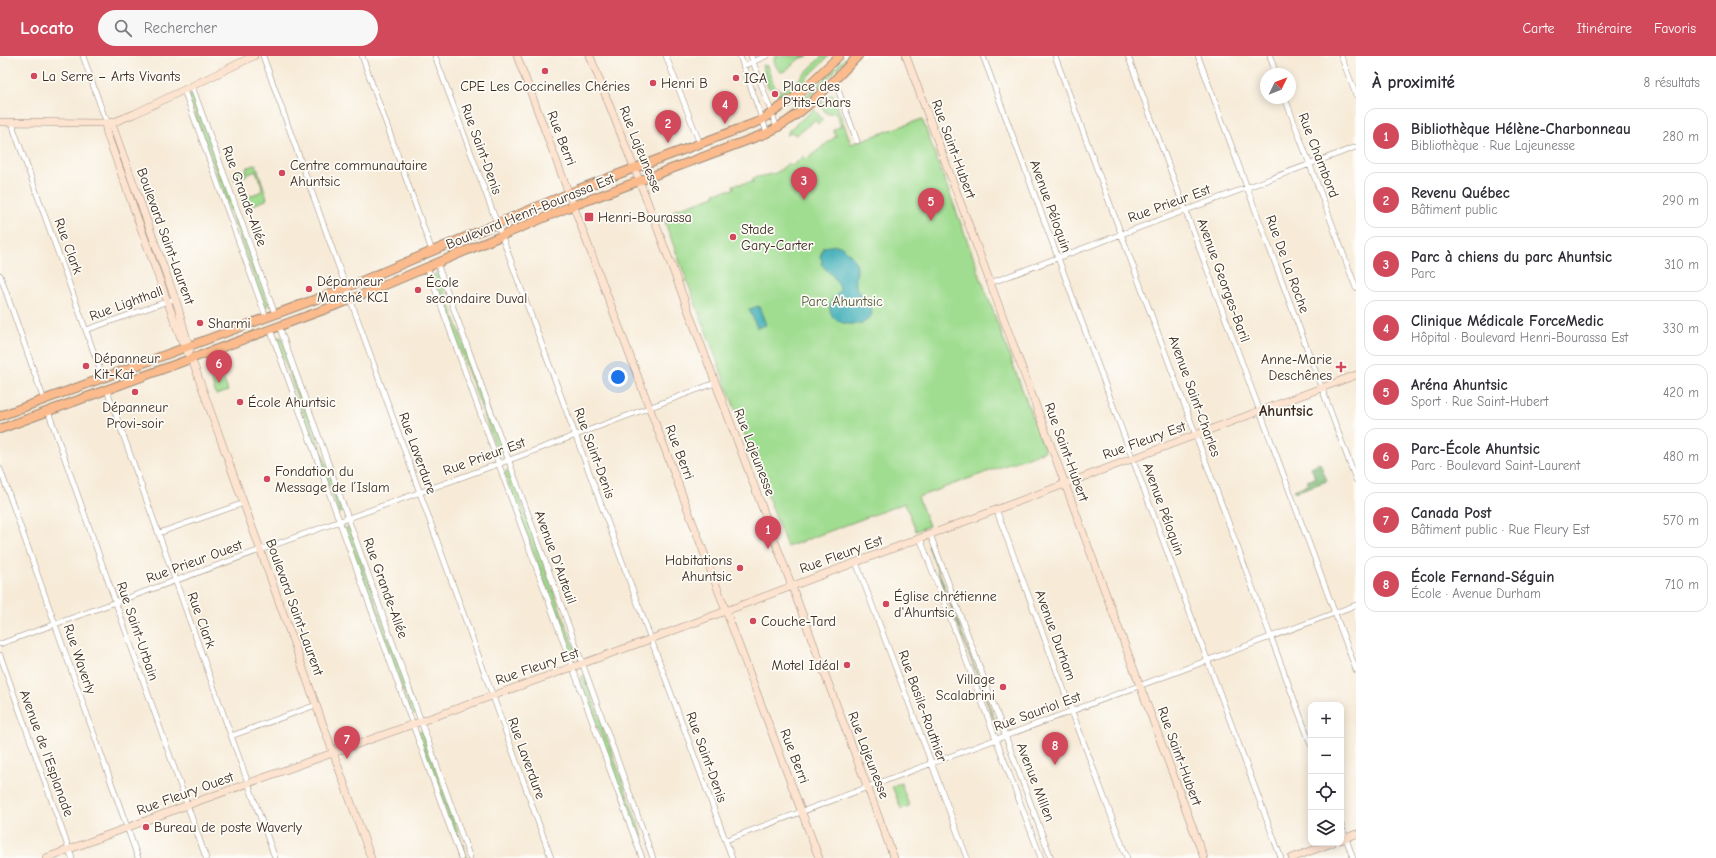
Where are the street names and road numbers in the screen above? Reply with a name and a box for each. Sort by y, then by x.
street label: Rue Saint-Hubert [928,97,980,202]
street label: Rue Saint-Denis [457,102,506,197]
street label: Rue Lajeunesse [615,103,666,195]
street label: Rue Berri [543,108,580,168]
street label: Rue Chambord [1295,110,1343,200]
street label: Rue Grande-Allée [218,144,271,249]
street label: Avenue Péloquin [1026,158,1075,255]
street label: Boulevard Saint-Laurent [133,166,198,308]
street label: Boulevard Henri-Bourassa Est [443,169,618,253]
street label: Rue Prieur Est [1126,180,1214,226]
street label: Rue De La Roche [1262,213,1313,316]
street label: Rue Clark [51,216,87,277]
street label: Avenue Georges-Baril [1193,216,1254,344]
street label: Rue Lighthall [87,282,165,325]
street label: Avenue Saint-Charles [1165,333,1224,459]
street label: Rue Saint-Hubert [1041,400,1093,505]
street label: Rue Saint-Denis [570,406,619,501]
street label: Rue Lajeunesse [730,406,779,498]
street label: Rue Laverdure [395,410,440,496]
street label: Rue Fleury Est [1100,417,1189,463]
street label: Rue Berri [661,422,698,482]
street label: Rue Prieur Est [441,433,529,479]
street label: Avenue Péloquin [1139,461,1188,558]
street label: Avenue D'Auteuil [531,508,580,606]
street label: Rue Fleury Est [797,531,886,577]
street label: Rue Prieur Ouest [144,536,246,587]
street label: Rue Grande-Allée [359,536,412,641]
street label: Boulevard Saint-Laurent [262,537,327,679]
street label: Rue Saint-Urbain [113,579,162,683]
street label: Avenue Durham [1031,588,1080,683]
street label: Rue Clark [184,590,220,651]
street label: Rue Waverly [60,622,100,697]
street label: Rue Fleury Est [493,644,582,689]
street label: Rue Basile-Routhier [894,648,951,765]
street label: Avenue de l'Esplanade [16,687,77,819]
street label: Rue Sauriol Est [991,688,1084,735]
street label: Rue Saint-Hubert [1154,704,1206,809]
street label: Rue Lajeunesse [844,709,893,801]
street label: Rue Saint-Denis [682,710,731,805]
street label: Rue Laverdure [504,715,549,801]
street label: Rue Berri [776,726,813,786]
street label: Avenue Millen [1013,740,1058,824]
street label: Rue Fleury Ouest [134,768,237,819]

